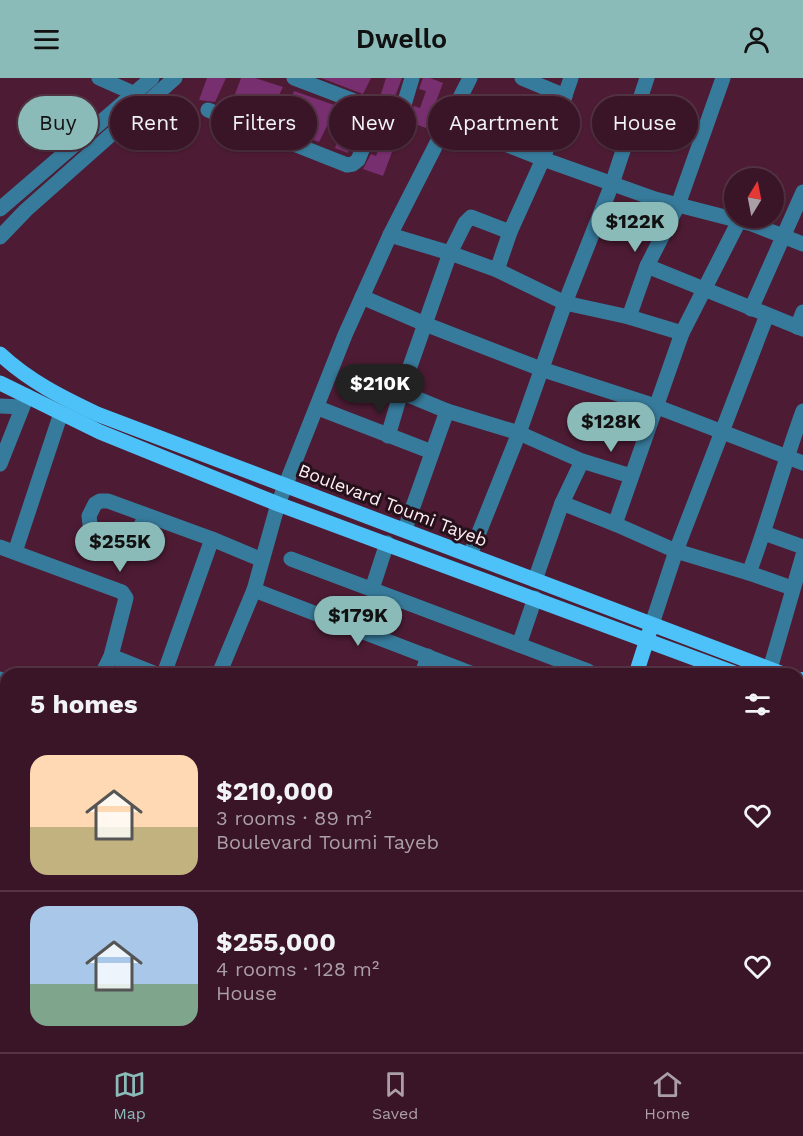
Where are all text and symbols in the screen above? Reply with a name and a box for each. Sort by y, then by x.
icon: menu [30,23,63,56]
text: Dwello [356,23,447,55]
icon: person [740,23,773,56]
chip: Buy [18,96,98,150]
chip: Rent [110,96,199,150]
chip: Filters [211,96,317,150]
chip: New [329,96,416,150]
chip: Apartment [428,96,580,150]
chip: House [592,96,698,150]
north arrow [724,168,784,228]
map controls [724,168,784,228]
pin: $122K [593,202,677,253]
text: $122K [605,209,665,233]
pin: $210K [338,364,422,415]
text: $210K [350,371,410,395]
pin: $128K [569,402,653,453]
text: $128K [581,409,641,433]
street label: Boulevard Toumi Tayeb [296,459,490,551]
pin: $255K [78,522,162,573]
text: $255K [89,529,151,553]
pin: $179K [316,596,400,647]
text: $179K [328,603,388,627]
icon: filters [741,688,774,721]
text: 5 homes [30,689,138,719]
text: $210,000 [216,776,333,806]
icon: home [78,779,150,851]
icon: heart [741,799,774,832]
text: 3 rooms · 89 m² [216,806,372,830]
text: Boulevard Toumi Tayeb [216,830,439,854]
text: $255,000 [216,927,336,957]
icon: home [78,930,150,1002]
icon: heart [741,950,774,983]
text: 4 rooms · 128 m² [216,957,379,981]
text: House [216,981,277,1005]
tab: Map [113,1068,146,1123]
tab: Saved [372,1068,418,1123]
tab: Home [644,1068,690,1123]

